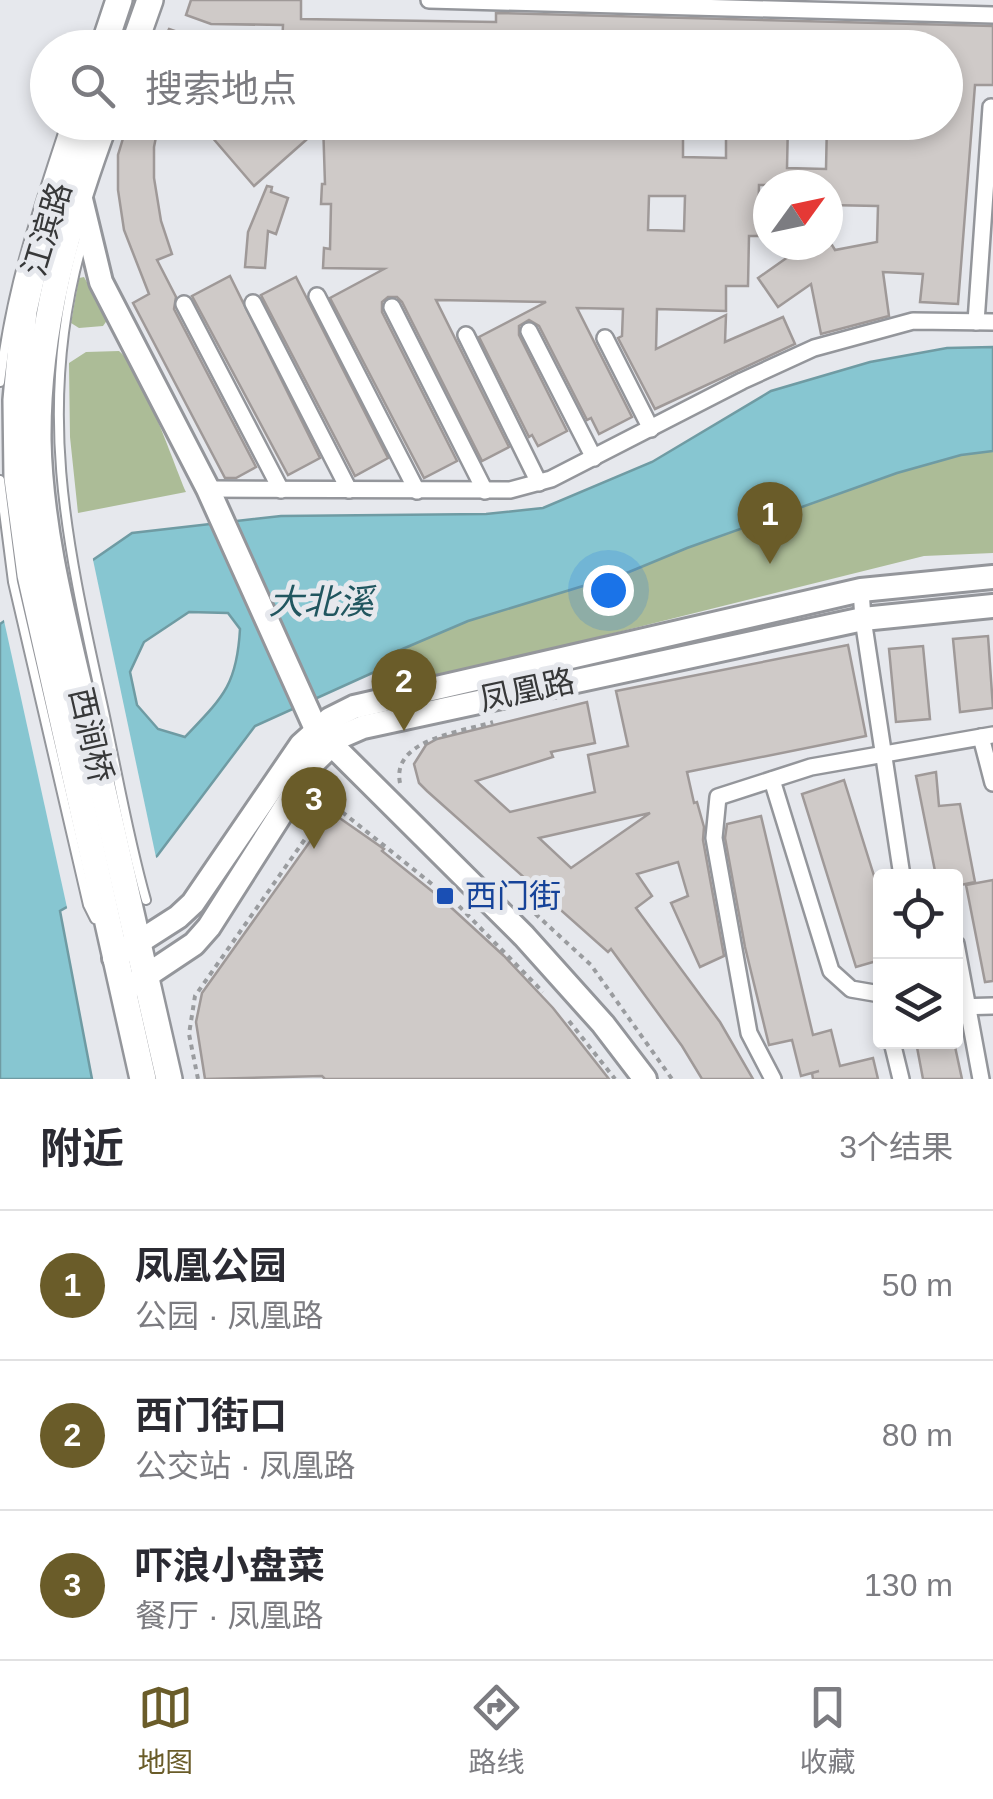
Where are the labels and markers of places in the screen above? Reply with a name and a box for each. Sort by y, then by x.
pin: 1 [738,482,802,564]
pin: 2 [372,648,436,731]
pin: 3 [282,766,346,849]
place label: 西门街 [465,878,561,914]
marker: 西门街 [434,885,456,907]

